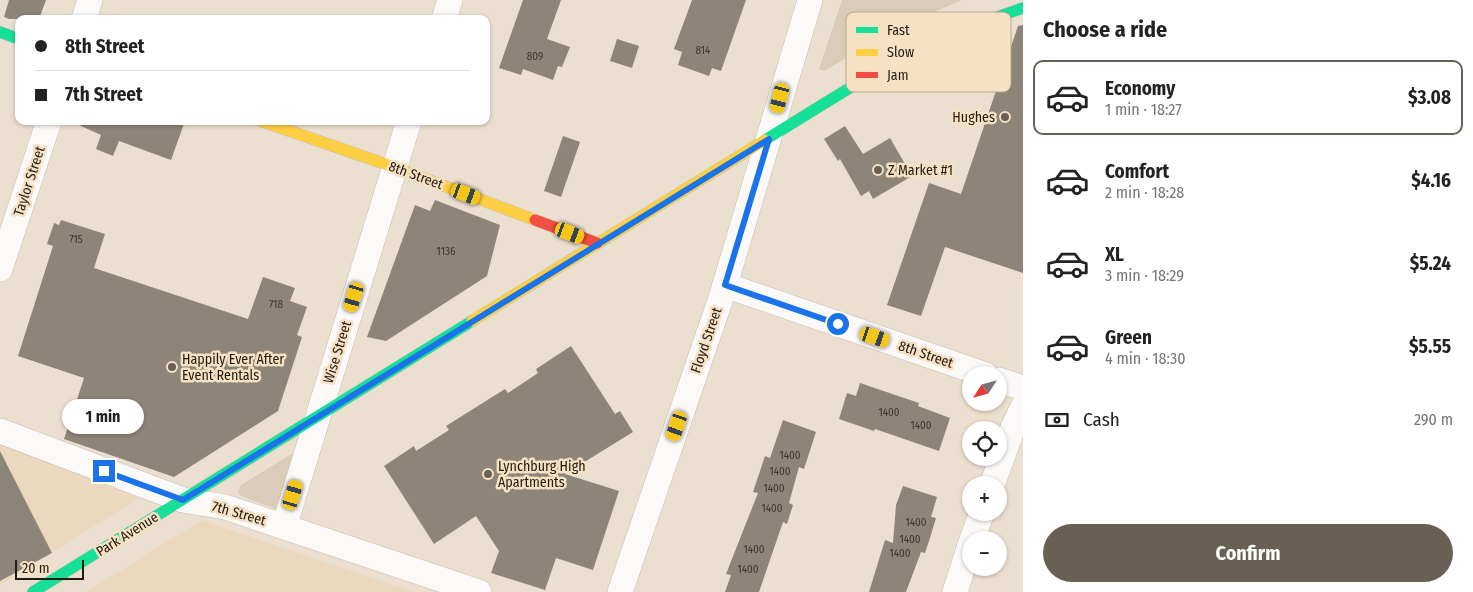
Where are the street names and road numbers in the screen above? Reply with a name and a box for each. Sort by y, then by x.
street label: Taylor Street [10,144,49,218]
street label: 8th Street [386,158,446,193]
street label: Floyd Street [687,305,726,375]
street label: Wise Street [320,318,355,386]
street label: 8th Street [896,337,956,372]
street label: 7th Street [210,498,268,529]
street label: Park Avenue [93,509,162,560]

